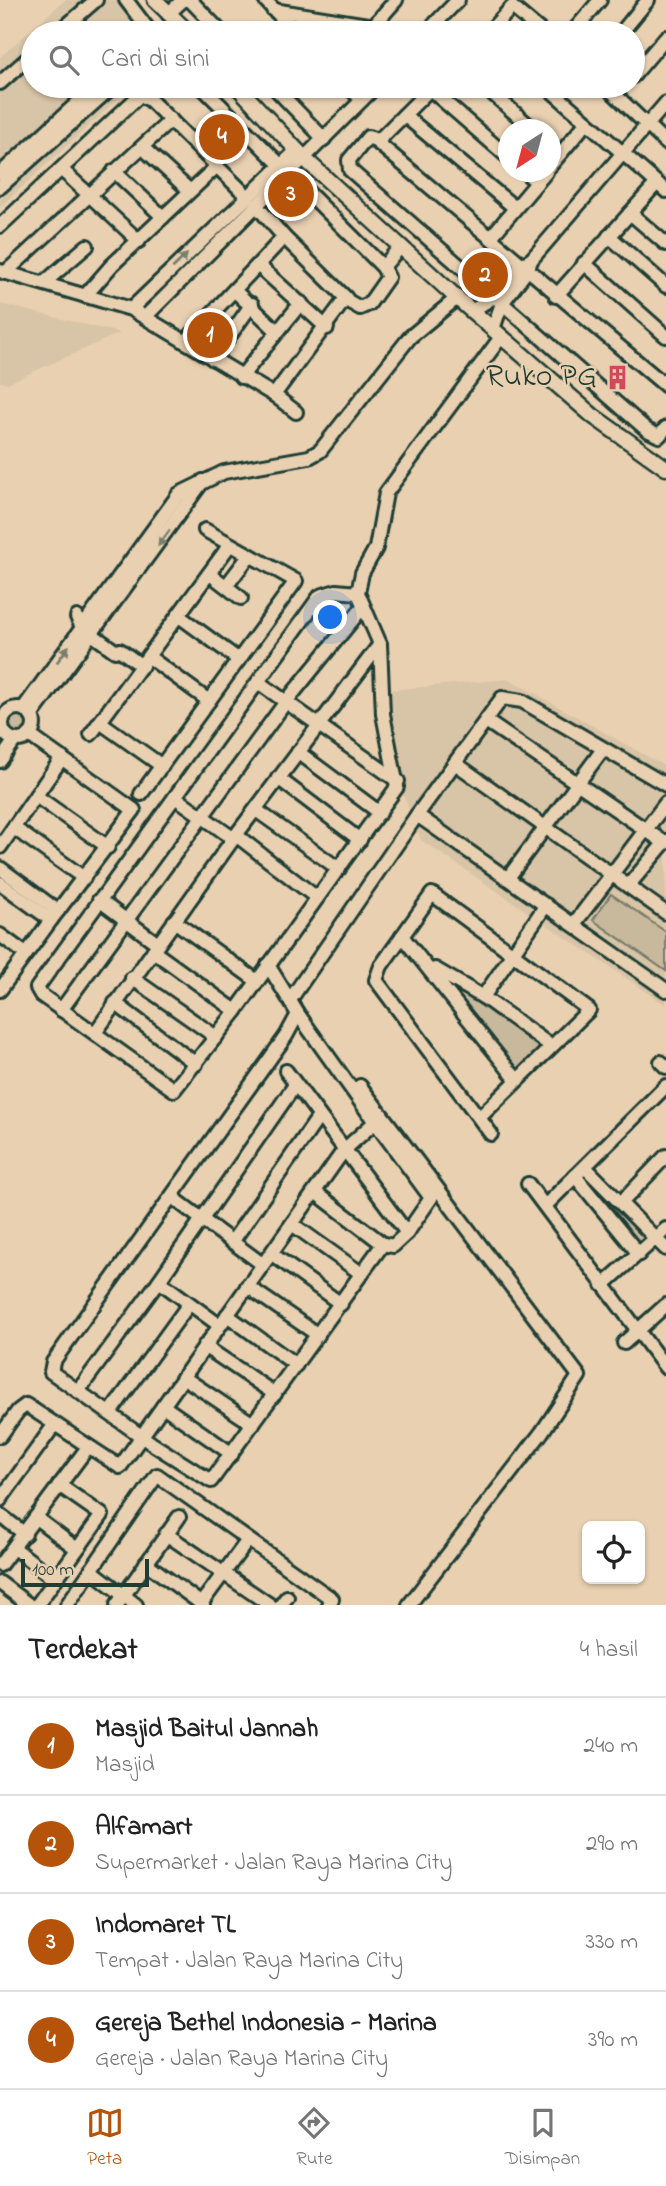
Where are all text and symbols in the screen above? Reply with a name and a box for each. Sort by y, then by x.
search box [21,21,645,98]
icon: search [45,41,83,79]
text: Cari di sini [101,41,210,79]
pin: 4 [199,111,245,163]
north arrow [498,119,561,182]
pin: 3 [268,168,314,220]
pin: 2 [462,249,508,301]
one-way arrow [172,253,189,270]
pin: 1 [187,309,233,361]
place label: Ruko PG [486,354,597,401]
building icon: Ruko PG [603,363,631,391]
one-way arrow [157,528,171,547]
your location [313,600,347,634]
one-way arrow [56,645,70,663]
map controls [582,1521,645,1584]
button: locate [582,1521,645,1584]
scale bar [21,1556,149,1588]
text: 100 m [32,1557,74,1584]
text: Terdekat [28,1629,138,1673]
text: 4 hasil [580,1634,638,1667]
text: Masjid Baitul Jannah [95,1711,318,1749]
text: 1 [47,1730,55,1763]
text: 240 m [584,1730,638,1763]
text: Masjid [95,1749,155,1782]
text: Alfamart [95,1809,193,1847]
text: 2 [45,1828,57,1861]
text: 290 m [586,1828,638,1861]
text: Supermarket · Jalan Raya Marina City [95,1847,452,1880]
text: Indomaret TL [95,1907,236,1945]
text: 3 [46,1926,56,1959]
text: 330 m [585,1926,638,1959]
text: Tempat · Jalan Raya Marina City [95,1945,403,1978]
text: Gereja Bethel Indonesia - Marina [95,2005,437,2043]
text: 4 [46,2024,56,2057]
text: 390 m [588,2024,638,2057]
text: Gereja · Jalan Raya Marina City [95,2043,388,2076]
tab: Peta [86,2104,124,2173]
tab: Rute [295,2104,333,2173]
tab: Disimpan [505,2104,580,2173]

